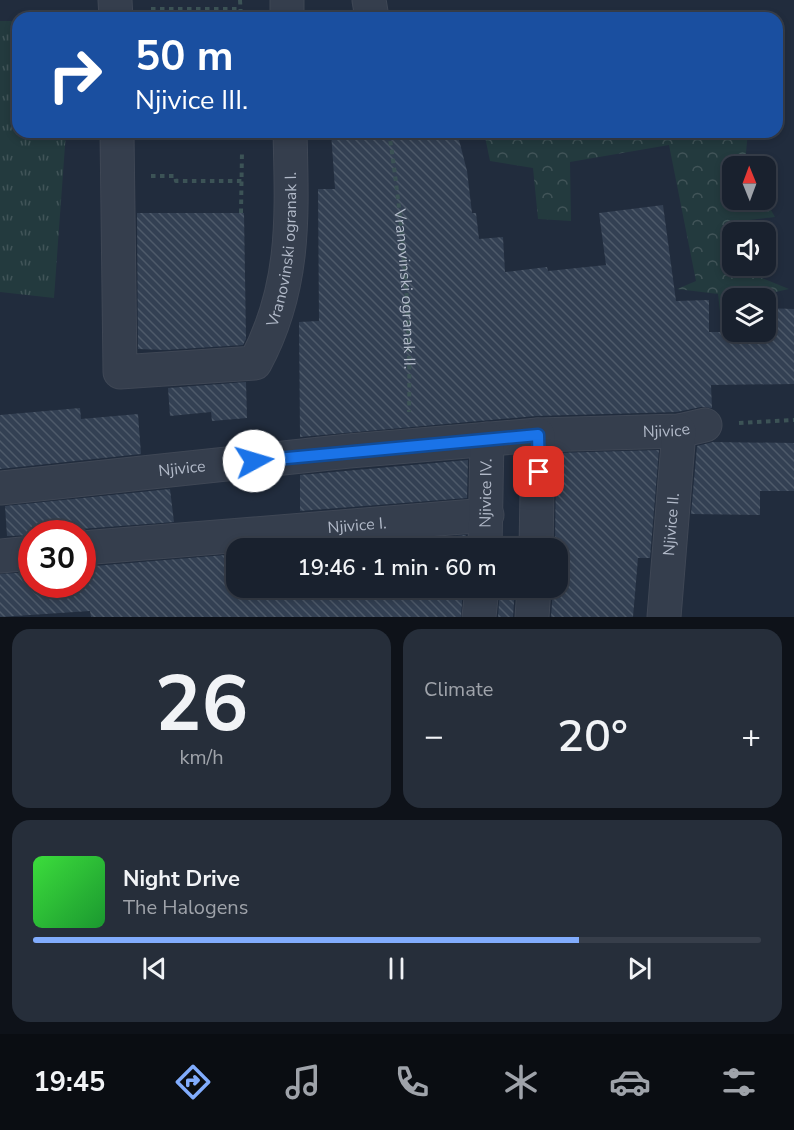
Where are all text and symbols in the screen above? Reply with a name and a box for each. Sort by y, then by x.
text: 50 m [135,28,234,85]
icon: right [36,36,114,114]
text: Njivice III. [135,82,248,119]
north arrow [722,156,776,210]
map controls [722,156,776,342]
street label: Vranovinski ogranak I. [261,172,302,331]
street label: Vranovinski ogranak II. [388,207,420,369]
button: sound [722,222,776,276]
button: layers [722,288,776,342]
street label: Njivice [642,418,692,443]
position arrow [222,429,286,493]
pin [513,446,564,497]
street label: Njivice [157,455,207,482]
icon: arrive [522,455,555,488]
street label: Njivice IV. [474,458,498,528]
street label: Njivice II. [658,492,685,557]
street label: Njivice I. [327,512,387,539]
speed limit sign: 30 [18,520,96,598]
text: 19:46 · 1 min · 60 m [298,553,496,583]
text: 26 [155,651,248,758]
text: Climate [424,676,493,703]
text: 20° [557,706,628,767]
text: − [424,714,444,759]
text: + [741,714,761,759]
text: km/h [179,744,224,771]
text: Night Drive [123,864,240,894]
text: The Halogens [123,894,248,921]
icon: previous [138,952,171,985]
icon: pause [380,952,413,985]
icon: next [623,952,656,985]
icon: directions [172,1061,214,1103]
icon: music [282,1061,324,1103]
icon: phone [391,1061,433,1103]
icon: climate [500,1061,542,1103]
icon: car [609,1061,651,1103]
icon: filters [718,1061,760,1103]
text: 19:45 [34,1064,105,1101]

